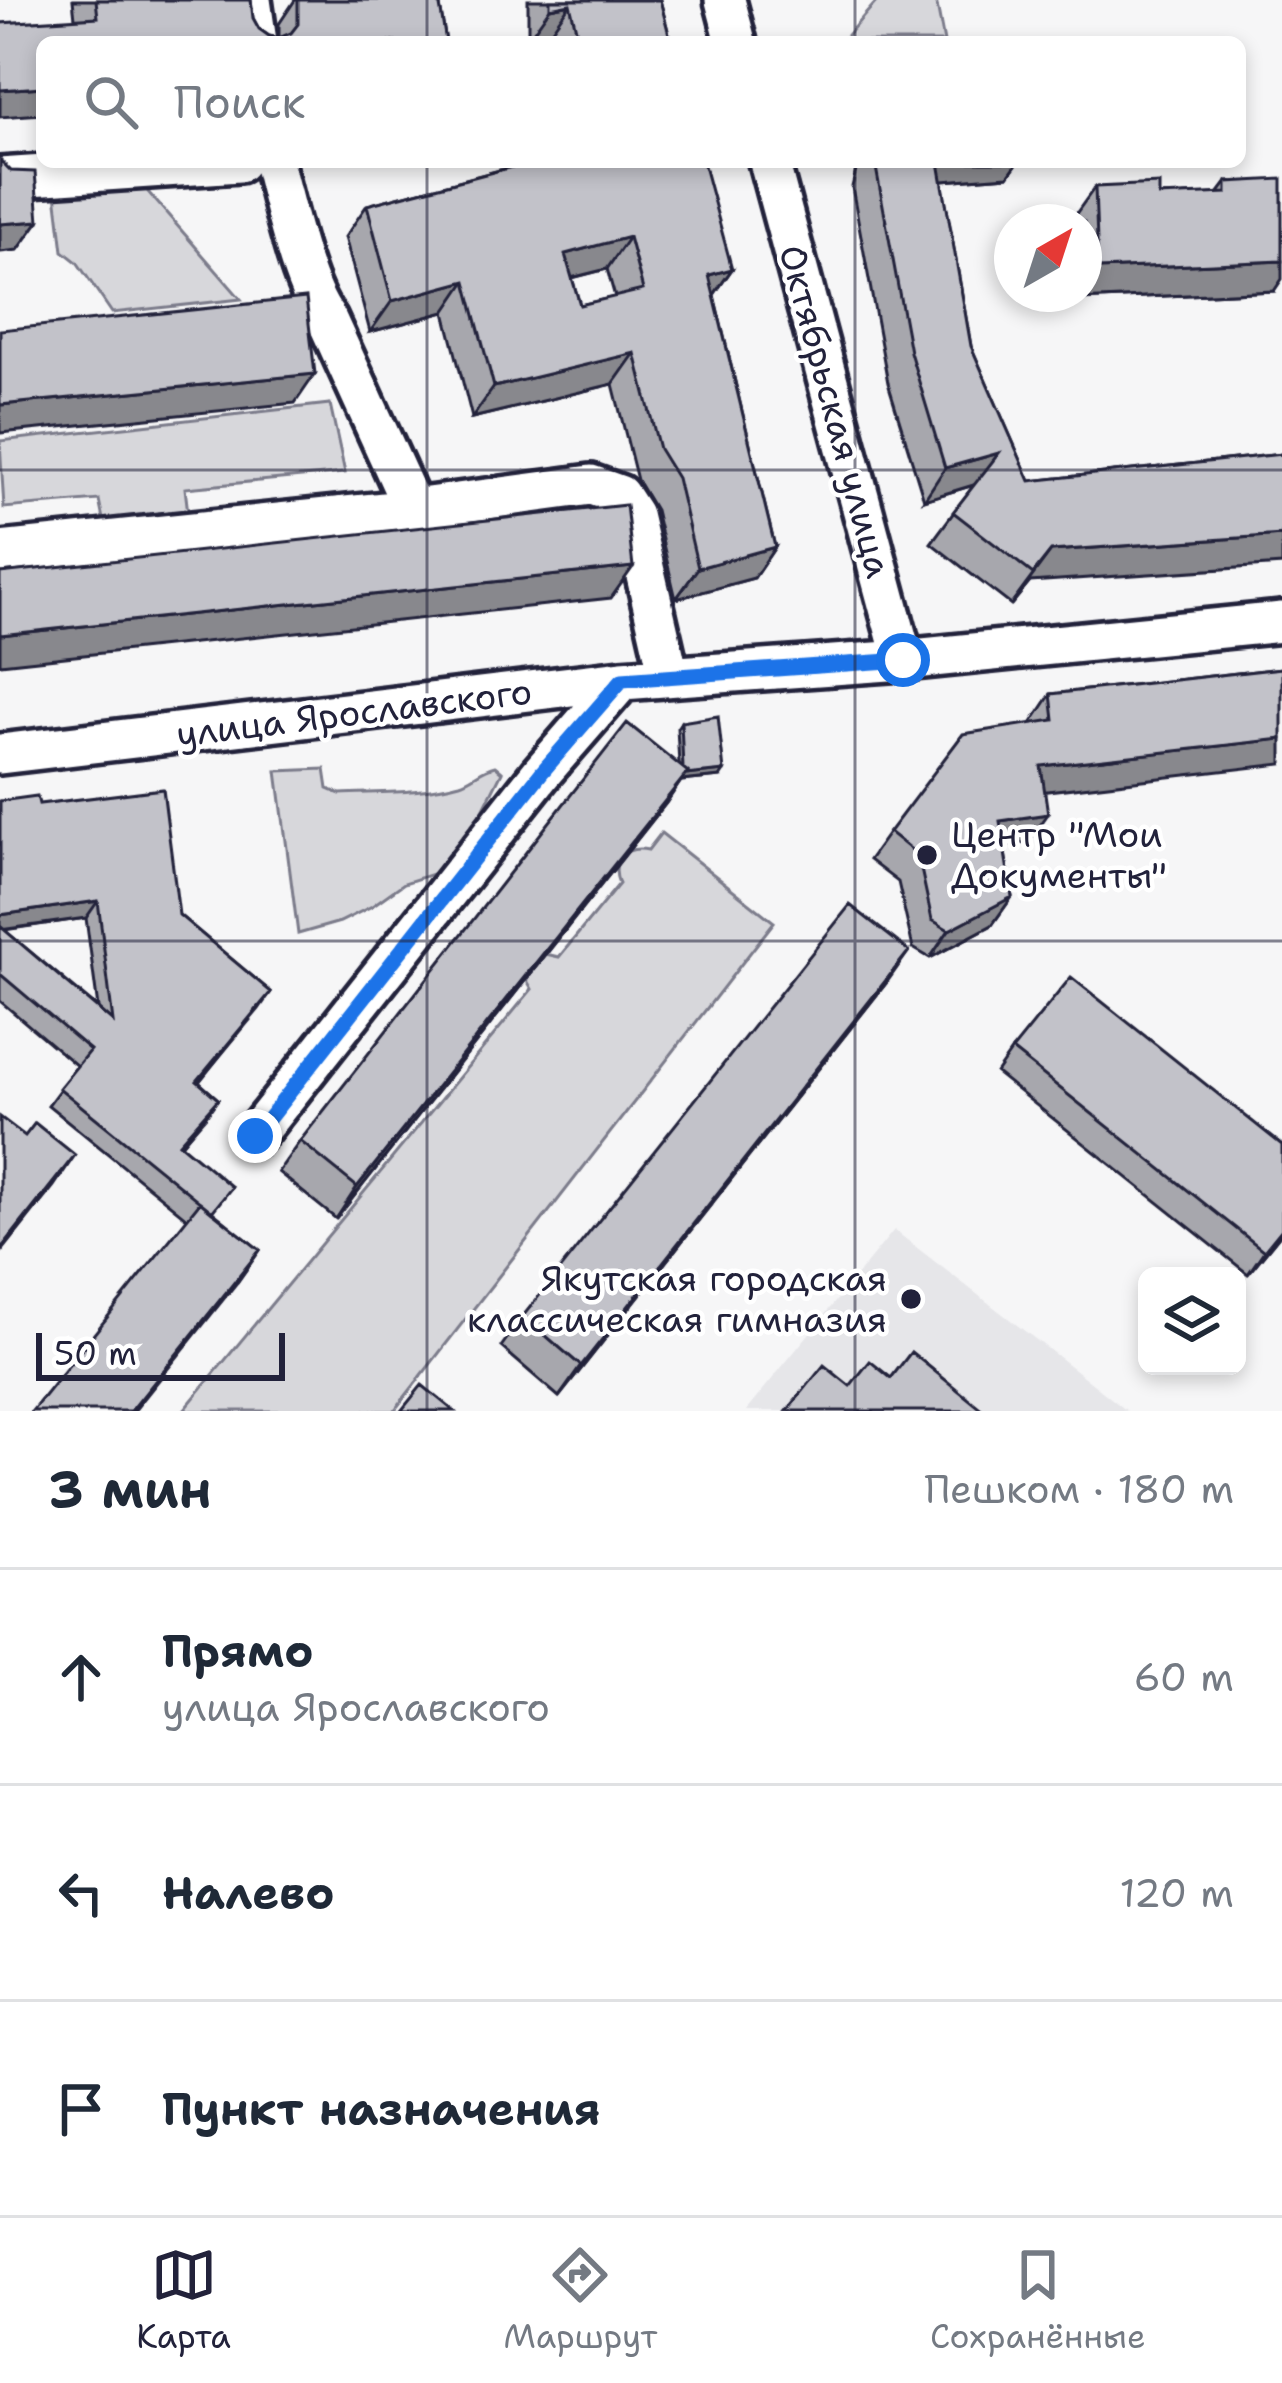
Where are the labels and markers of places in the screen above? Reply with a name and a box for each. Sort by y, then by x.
place label: Центр "Мои Документы" [951,810,1167,900]
marker: Центр "Мои Документы" [914,842,940,868]
place label: Якутская городская классическая гимназия [467,1254,887,1344]
marker: Якутская городская классическая гимназия [898,1286,924,1312]

